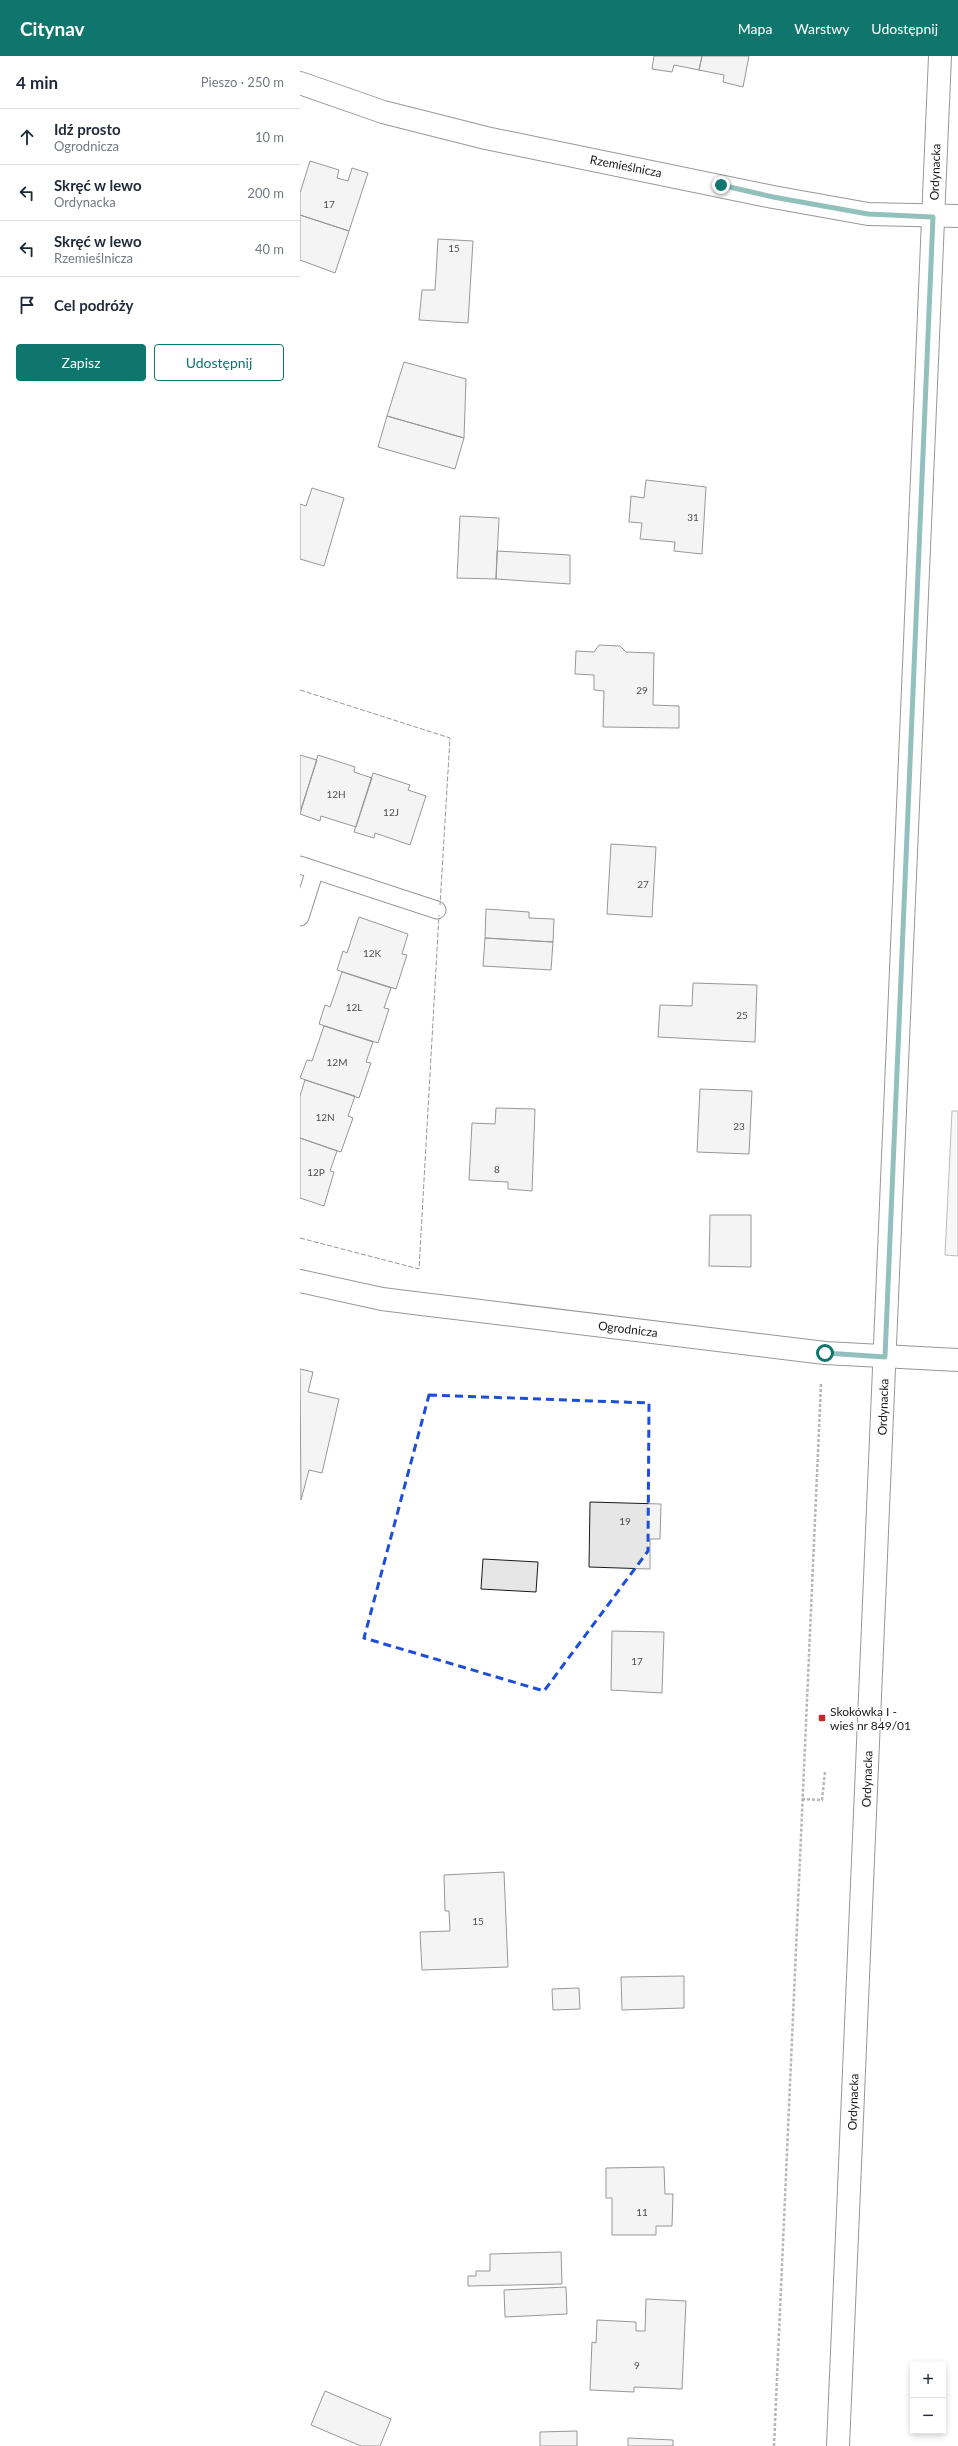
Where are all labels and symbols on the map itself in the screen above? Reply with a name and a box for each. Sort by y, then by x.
street label: Ordynacka [927,143,943,201]
street label: Rzemieślnicza [589,152,663,180]
route end [712,176,730,194]
house number: 17 [323,198,335,210]
house number: 15 [448,242,460,254]
house number: 31 [687,511,699,523]
house number: 29 [636,684,648,696]
house number: 12H [326,788,346,800]
house number: 12J [383,806,399,818]
house number: 27 [637,878,649,890]
house number: 12K [363,947,381,959]
house number: 12L [346,1001,362,1013]
house number: 25 [736,1009,748,1021]
house number: 12M [327,1056,347,1068]
house number: 12N [315,1111,335,1123]
house number: 23 [733,1120,745,1132]
house number: 8 [494,1163,500,1175]
house number: 12P [307,1166,325,1178]
street label: Ogrodnicza [597,1318,659,1340]
route start [816,1344,834,1362]
street label: Ordynacka [875,1378,891,1436]
house number: 19 [619,1515,631,1527]
house number: 17 [631,1655,643,1667]
place label: Skokówka I - wieś nr 849/01 [830,1704,911,1733]
marker: Skokówka I - wieś nr 849/01 [817,1713,827,1723]
street label: Ordynacka [859,1750,875,1808]
house number: 15 [472,1915,484,1927]
street label: Ordynacka [845,2073,861,2131]
house number: 11 [636,2206,648,2218]
house number: 9 [634,2359,640,2371]

